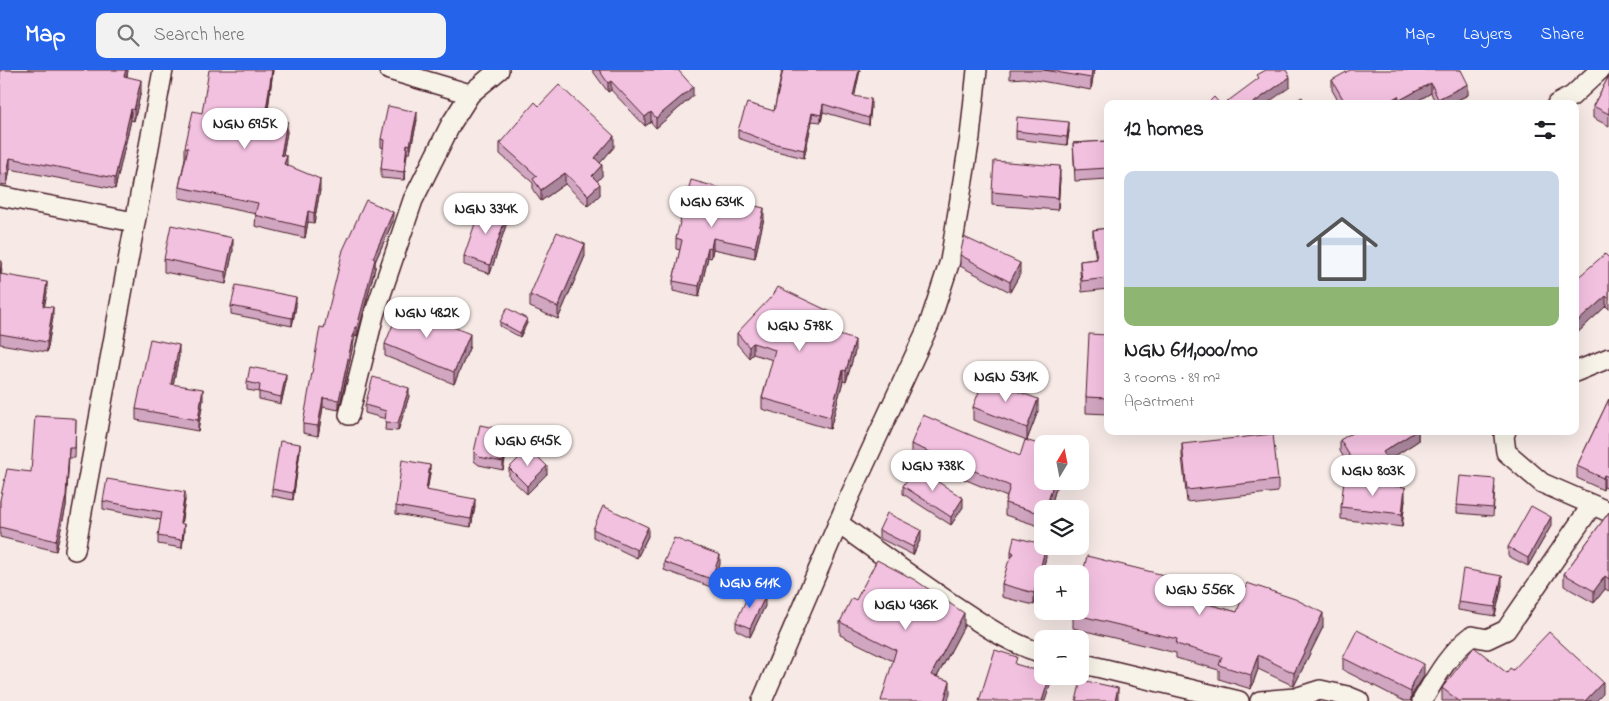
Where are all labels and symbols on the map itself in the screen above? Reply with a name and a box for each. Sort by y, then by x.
pin: NGN 695K [193,108,297,150]
pin: NGN 634K [660,186,764,228]
pin: NGN 334K [434,192,538,235]
pin: NGN 482K [375,296,479,339]
pin: NGN 578K [748,310,852,352]
pin: NGN 531K [954,360,1058,403]
pin: NGN 645K [476,424,580,467]
north arrow [1034,435,1089,490]
pin: NGN 738K [881,450,985,492]
pin: NGN 803K [1321,454,1425,497]
pin: NGN 611K [698,566,802,609]
pin: NGN 556K [1148,574,1252,616]
pin: NGN 436K [854,588,958,631]

